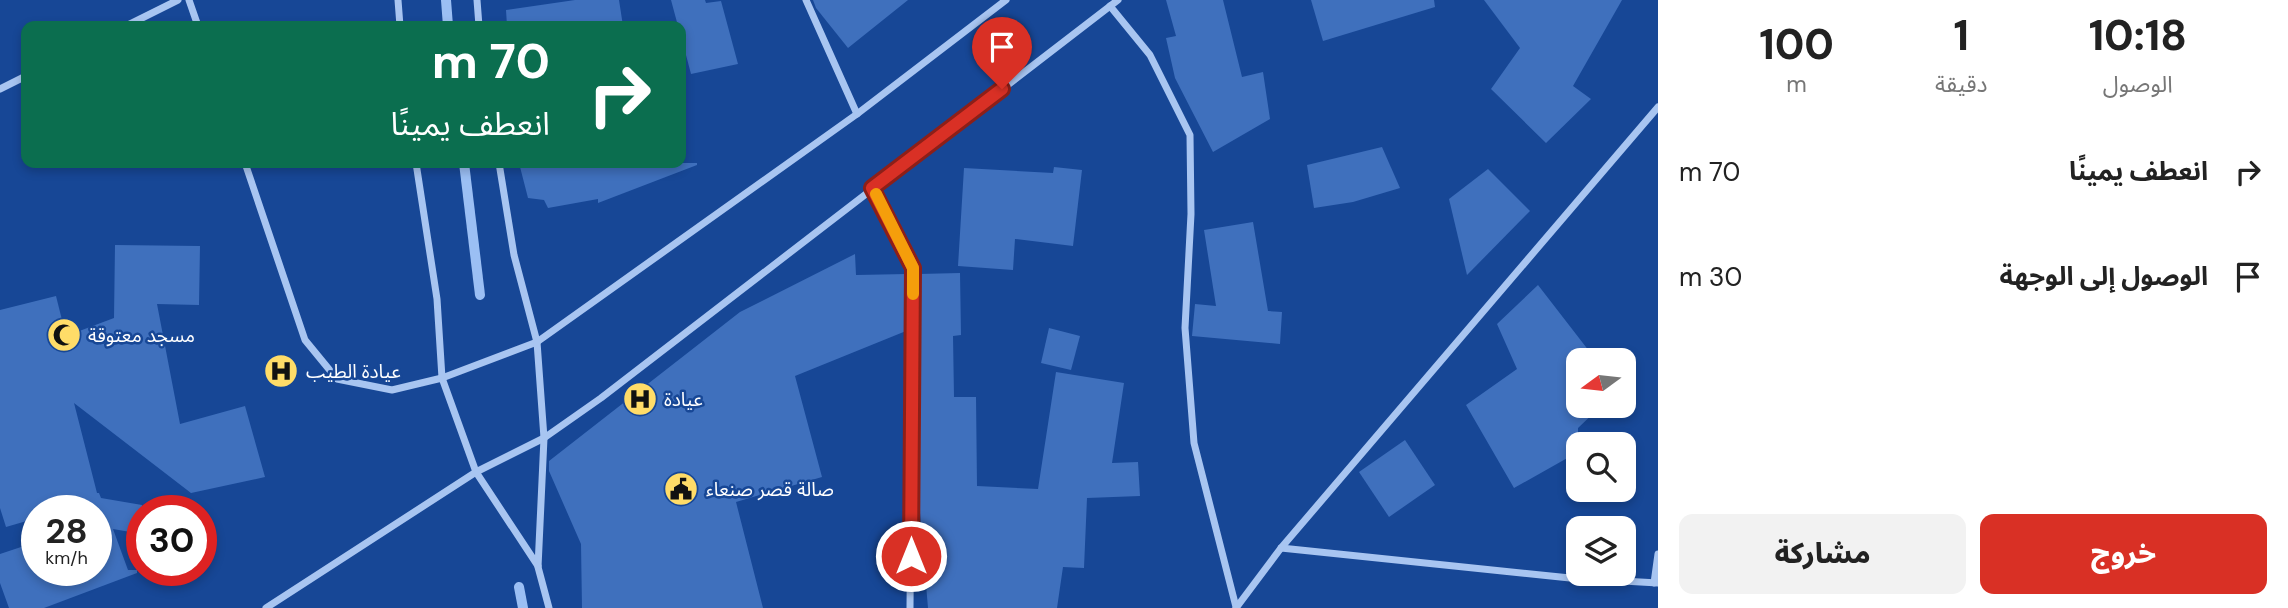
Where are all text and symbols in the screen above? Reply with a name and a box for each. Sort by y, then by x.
text: 1 [1954,8,1969,63]
text: 10:18 [2089,8,2187,63]
pin [972,17,1032,89]
text: 100 [1759,17,1834,72]
icon: arrive [983,28,1021,66]
text: 70 m [432,29,550,93]
icon: right [574,49,665,140]
text: m [1786,69,1807,99]
text: دقيقة [1935,69,1988,99]
text: الوصول [2103,69,2173,99]
text: انعطف يمينًا [390,103,550,145]
icon: right [2229,153,2267,191]
text: انعطف يمينًا [2069,154,2208,188]
text: 70 m [1679,155,1740,189]
icon: arrive [2229,258,2267,296]
text: الوصول إلى الوجهة [1999,259,2208,293]
text: 30 m [1679,260,1742,294]
mosque icon: مسجد معتوقة [45,316,83,354]
place label: مسجد معتوقة [88,323,195,348]
north arrow [1566,348,1636,418]
map controls [1566,348,1636,586]
hospital icon: عيادة الطيب [262,352,300,390]
place label: عيادة الطيب [306,359,401,384]
hospital icon: عيادة [621,380,659,418]
place label: عيادة [664,387,703,412]
button: search [1566,432,1636,502]
public building icon: صالة قصر صنعاء [662,470,700,508]
place label: صالة قصر صنعاء [706,477,834,502]
speed limit sign: 30 [126,495,217,586]
text: 28 [45,508,88,554]
button: مشاركة [1679,514,1966,594]
button: خروج [1980,514,2267,594]
button: layers [1566,516,1636,586]
position arrow [874,519,948,593]
text: km/h [45,546,88,570]

